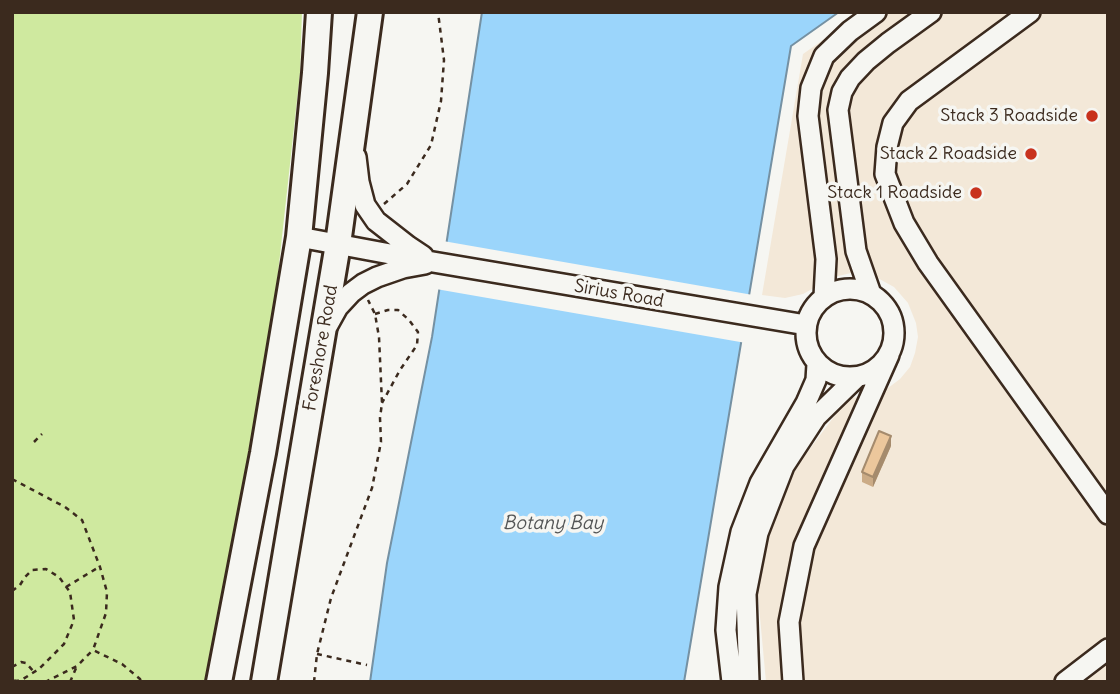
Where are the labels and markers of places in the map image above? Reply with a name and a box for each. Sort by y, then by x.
place label: Stack 3 Roadside [940,105,1078,127]
marker: Stack 3 Roadside [1084,108,1100,124]
place label: Stack 2 Roadside [880,143,1017,165]
marker: Stack 2 Roadside [1023,146,1039,162]
place label: Stack 1 Roadside [827,182,962,204]
marker: Stack 1 Roadside [968,185,984,201]

